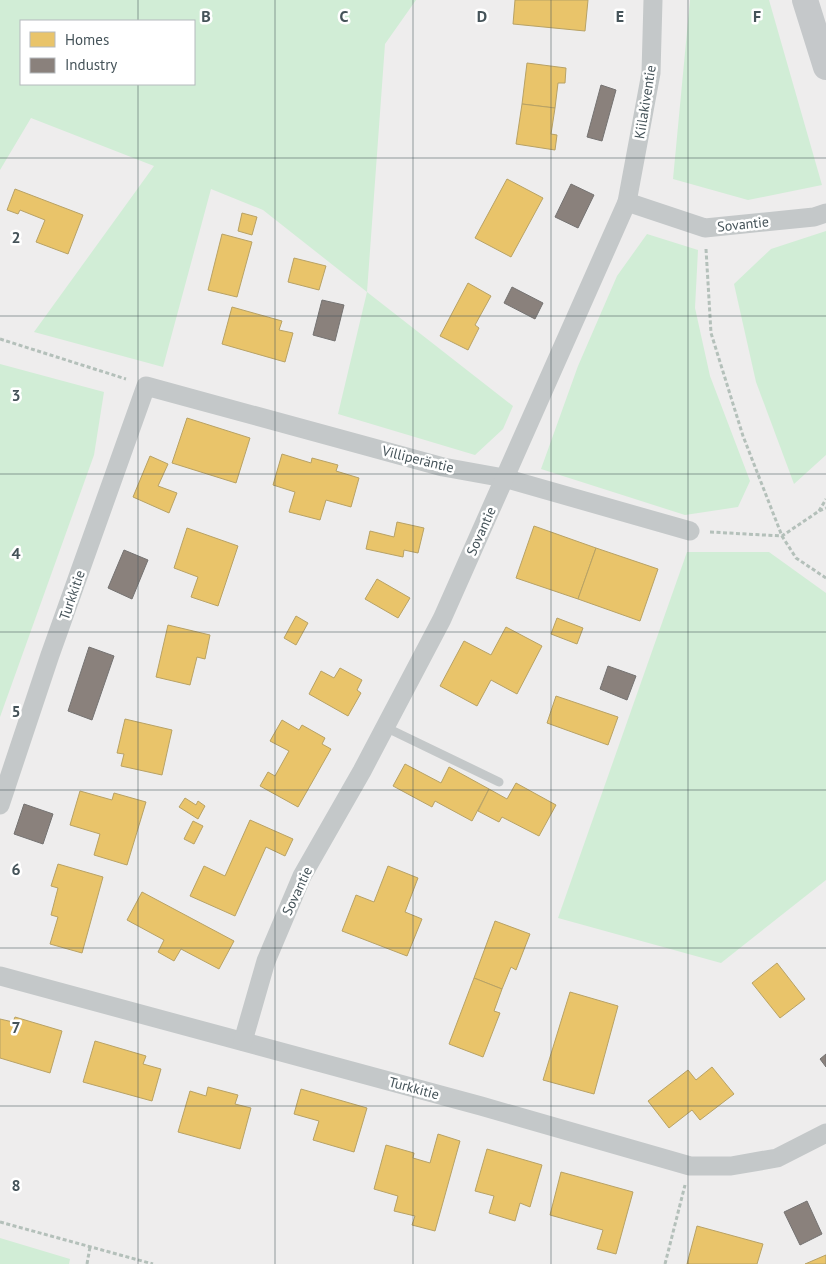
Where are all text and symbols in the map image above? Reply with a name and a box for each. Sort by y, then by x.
text: B [201,6,211,26]
text: C [340,6,349,26]
text: D [477,6,487,26]
text: E [616,6,624,26]
text: F [753,6,761,26]
legend [20,20,195,85]
text: Homes [65,30,109,49]
text: Industry [65,55,117,74]
street label: Kiilakiventie [630,64,660,140]
street label: Sovantie [716,212,770,236]
text: 2 [11,227,21,247]
text: 3 [11,385,21,405]
street label: Villiperäntie [379,441,456,477]
street label: Sovantie [462,504,500,558]
text: 4 [11,543,21,563]
street label: Turkkitie [55,568,89,622]
text: 5 [11,701,21,721]
text: 6 [11,859,21,879]
street label: Sovantie [278,864,316,918]
text: 7 [11,1017,21,1037]
street label: Turkkitie [387,1073,441,1103]
text: 8 [11,1175,21,1195]

